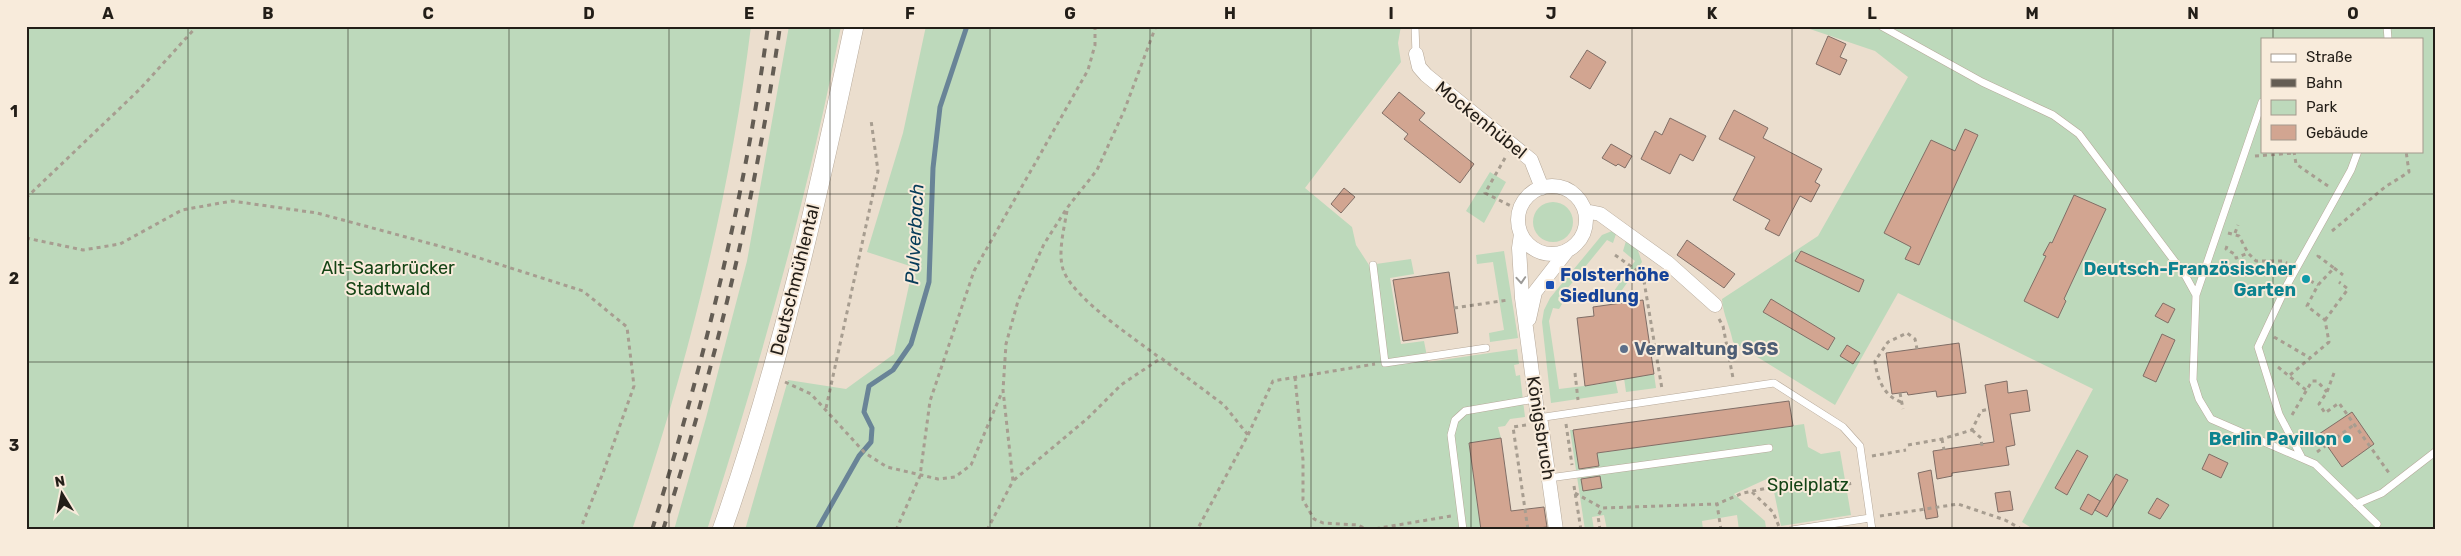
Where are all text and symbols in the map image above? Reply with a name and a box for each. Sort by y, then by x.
text: A [102,4,114,23]
text: B [262,4,274,23]
text: C [422,4,434,23]
text: D [583,4,595,23]
text: E [744,4,754,23]
text: F [905,4,915,23]
text: G [1064,4,1076,23]
text: H [1224,4,1236,23]
text: I [1388,4,1394,23]
text: J [1546,4,1556,23]
text: K [1707,4,1718,23]
text: L [1867,4,1877,23]
text: M [2025,4,2039,23]
text: N [2187,4,2199,23]
text: O [2347,4,2359,23]
legend [2261,38,2424,152]
text: Straße [2306,48,2352,66]
text: Bahn [2306,74,2343,92]
street label: Mockenhübel [1431,76,1531,164]
text: Park [2306,98,2337,116]
text: 1 [10,102,18,121]
text: Gebäude [2306,124,2368,142]
water label: Pulverbach [900,183,929,285]
street label: Deutschmühlental [766,202,824,358]
park label: Alt-Saarbrücker Stadtwald [321,257,455,300]
place label: Deutsch-Französischer Garten [2083,258,2296,301]
place label: Folsterhöhe Siedlung [1560,264,1670,307]
text: 2 [9,269,19,288]
marker: Deutsch-Französischer Garten [2300,273,2312,285]
one-way arrow [1516,276,1527,284]
marker: Folsterhöhe Siedlung [1544,279,1556,291]
place label: Verwaltung SGS [1634,338,1779,360]
marker: Verwaltung SGS [1618,343,1630,355]
street label: Königsbruch [1522,374,1560,482]
place label: Berlin Pavillon [2209,428,2337,450]
marker: Berlin Pavillon [2341,433,2353,445]
text: 3 [9,436,19,455]
north arrow [38,468,88,518]
text: N [53,472,66,491]
park label: Spielplatz [1767,474,1849,496]

